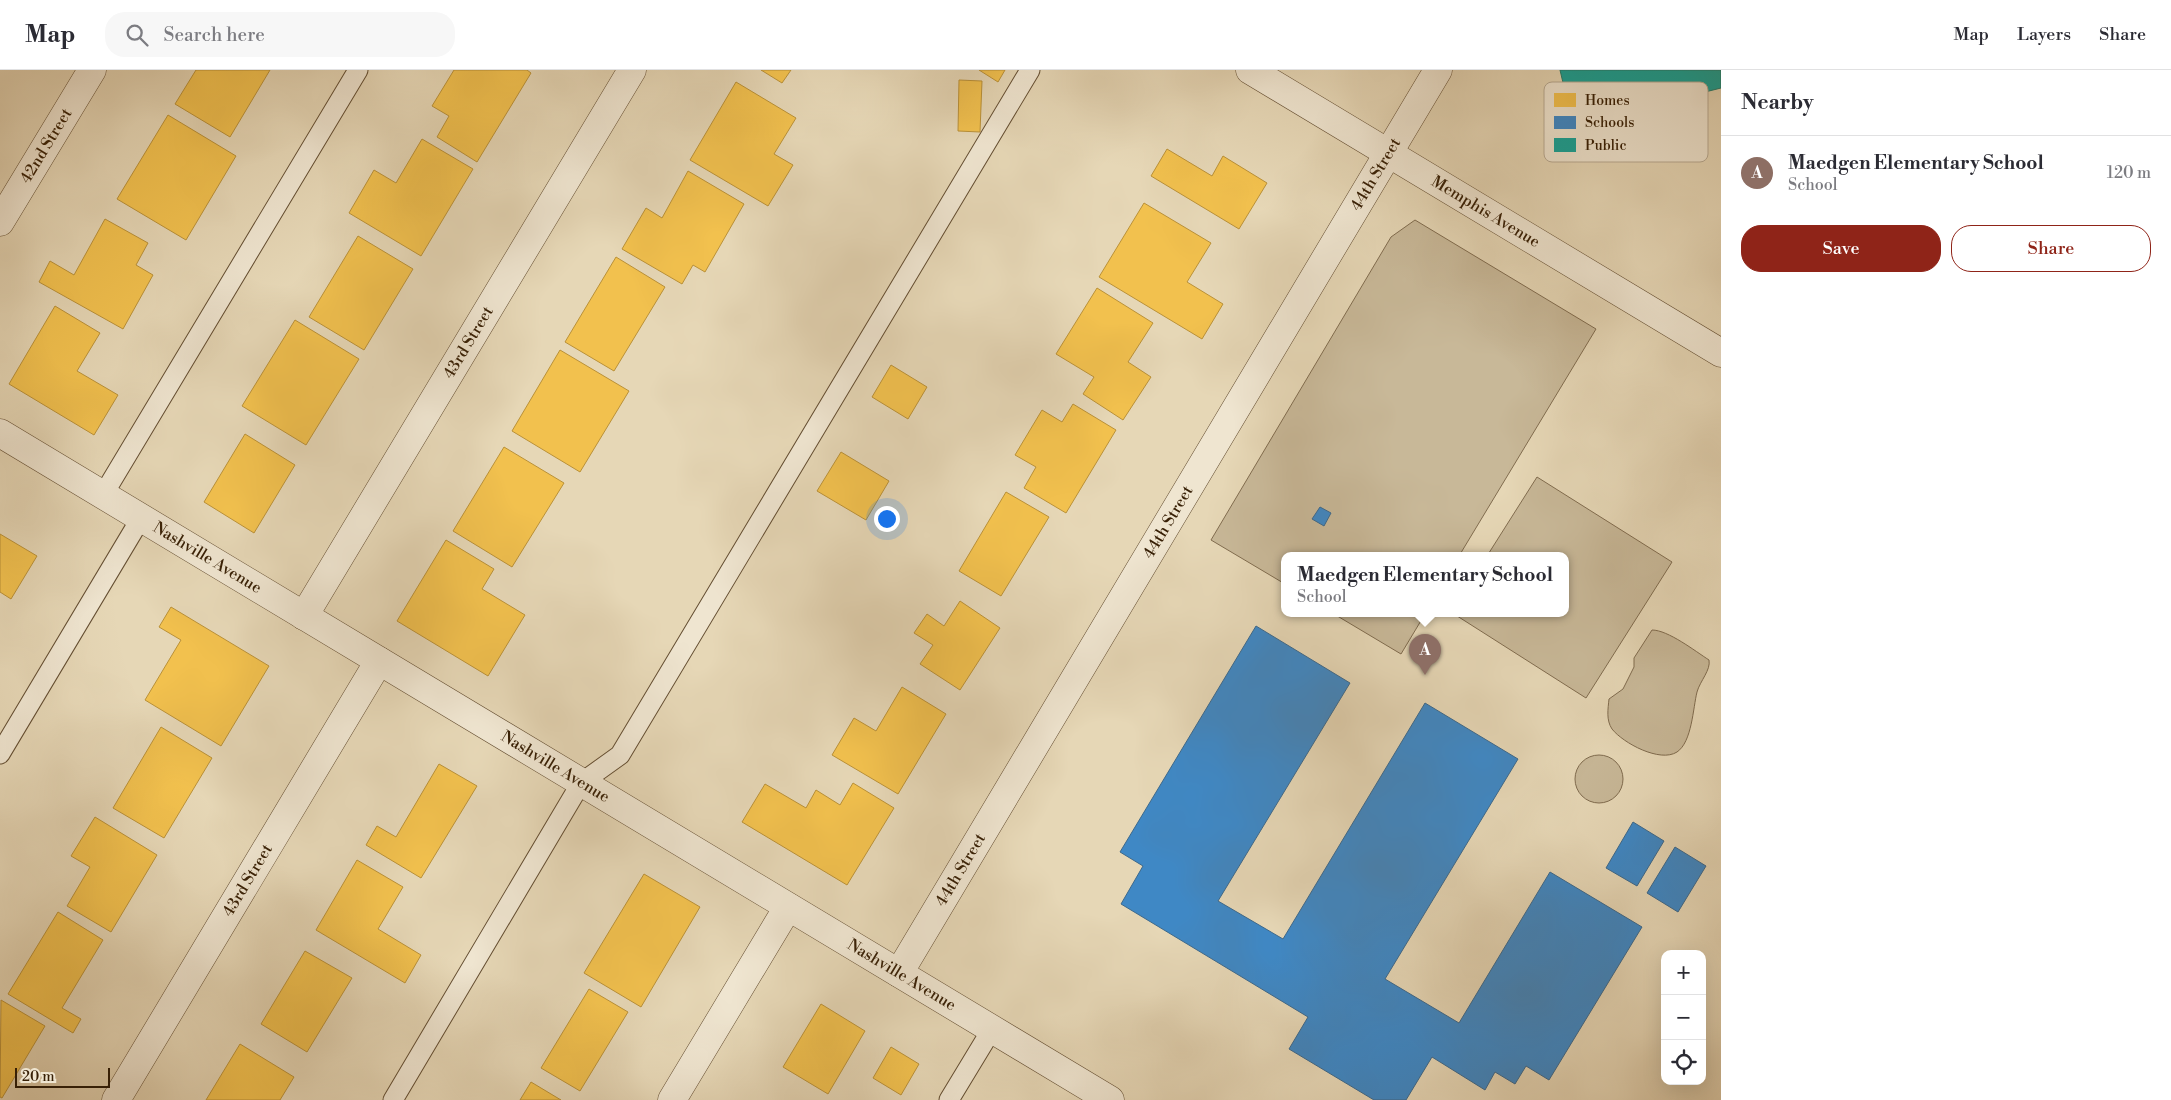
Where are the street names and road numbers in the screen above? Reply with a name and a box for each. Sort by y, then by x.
street label: 42nd Street [16,104,77,187]
street label: 44th Street [1346,134,1405,215]
street label: Memphis Avenue [1428,171,1544,252]
street label: 43rd Street [439,302,498,382]
street label: 44th Street [1139,482,1198,562]
street label: Nashville Avenue [150,517,265,598]
street label: Nashville Avenue [498,726,613,807]
street label: 44th Street [931,830,990,910]
street label: 43rd Street [218,840,277,920]
street label: Nashville Avenue [844,935,960,1015]

